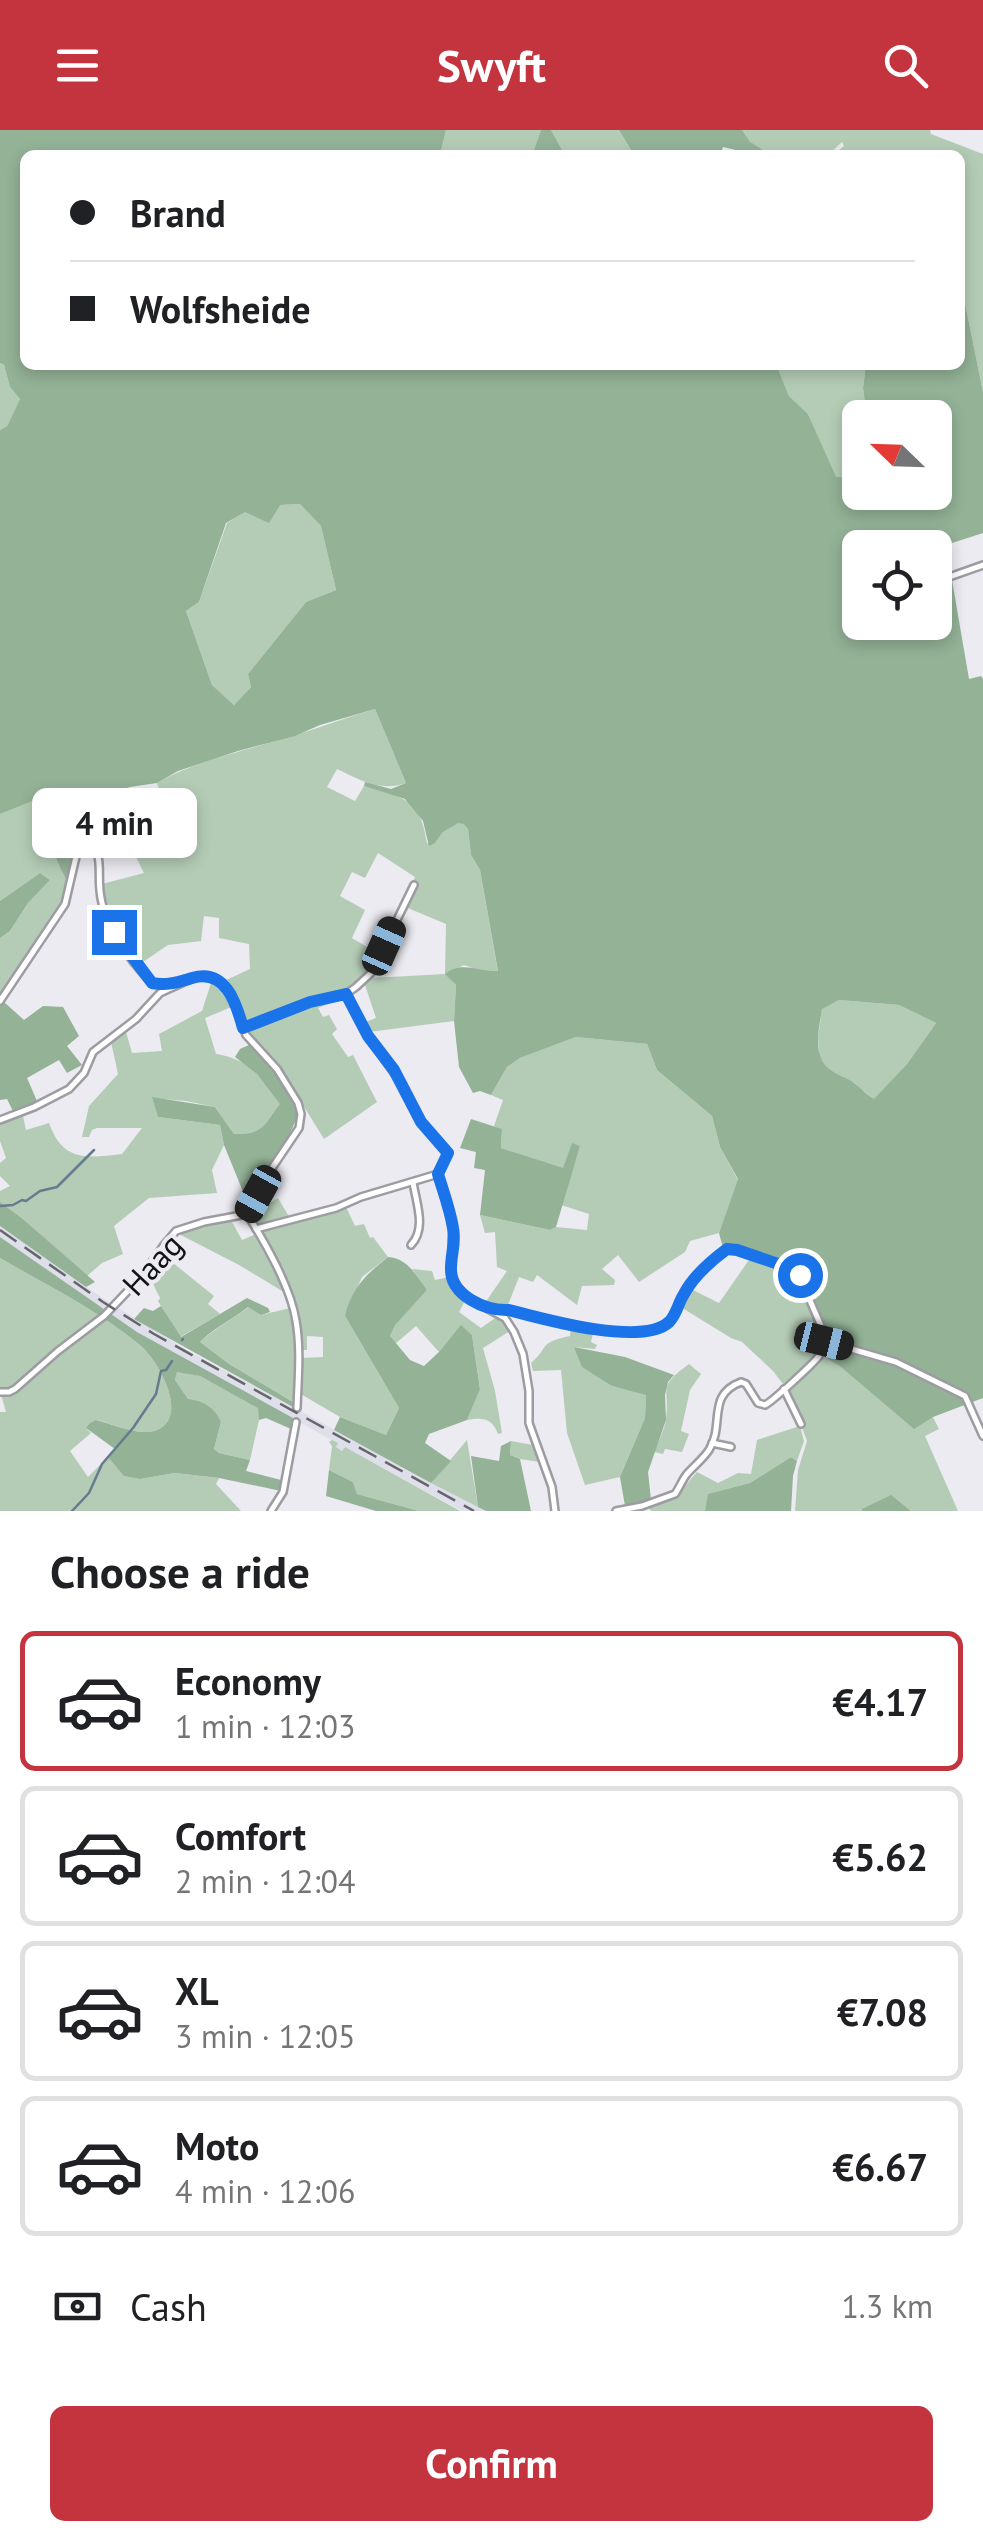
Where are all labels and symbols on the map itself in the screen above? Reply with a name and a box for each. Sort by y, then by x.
north arrow [842,400,952,510]
callout: 4 min [32,787,196,857]
route end [92,910,137,955]
car [358,912,410,980]
car [230,1160,286,1228]
street label: Haag [113,1224,191,1304]
route start [778,1253,823,1298]
car [791,1319,857,1363]

